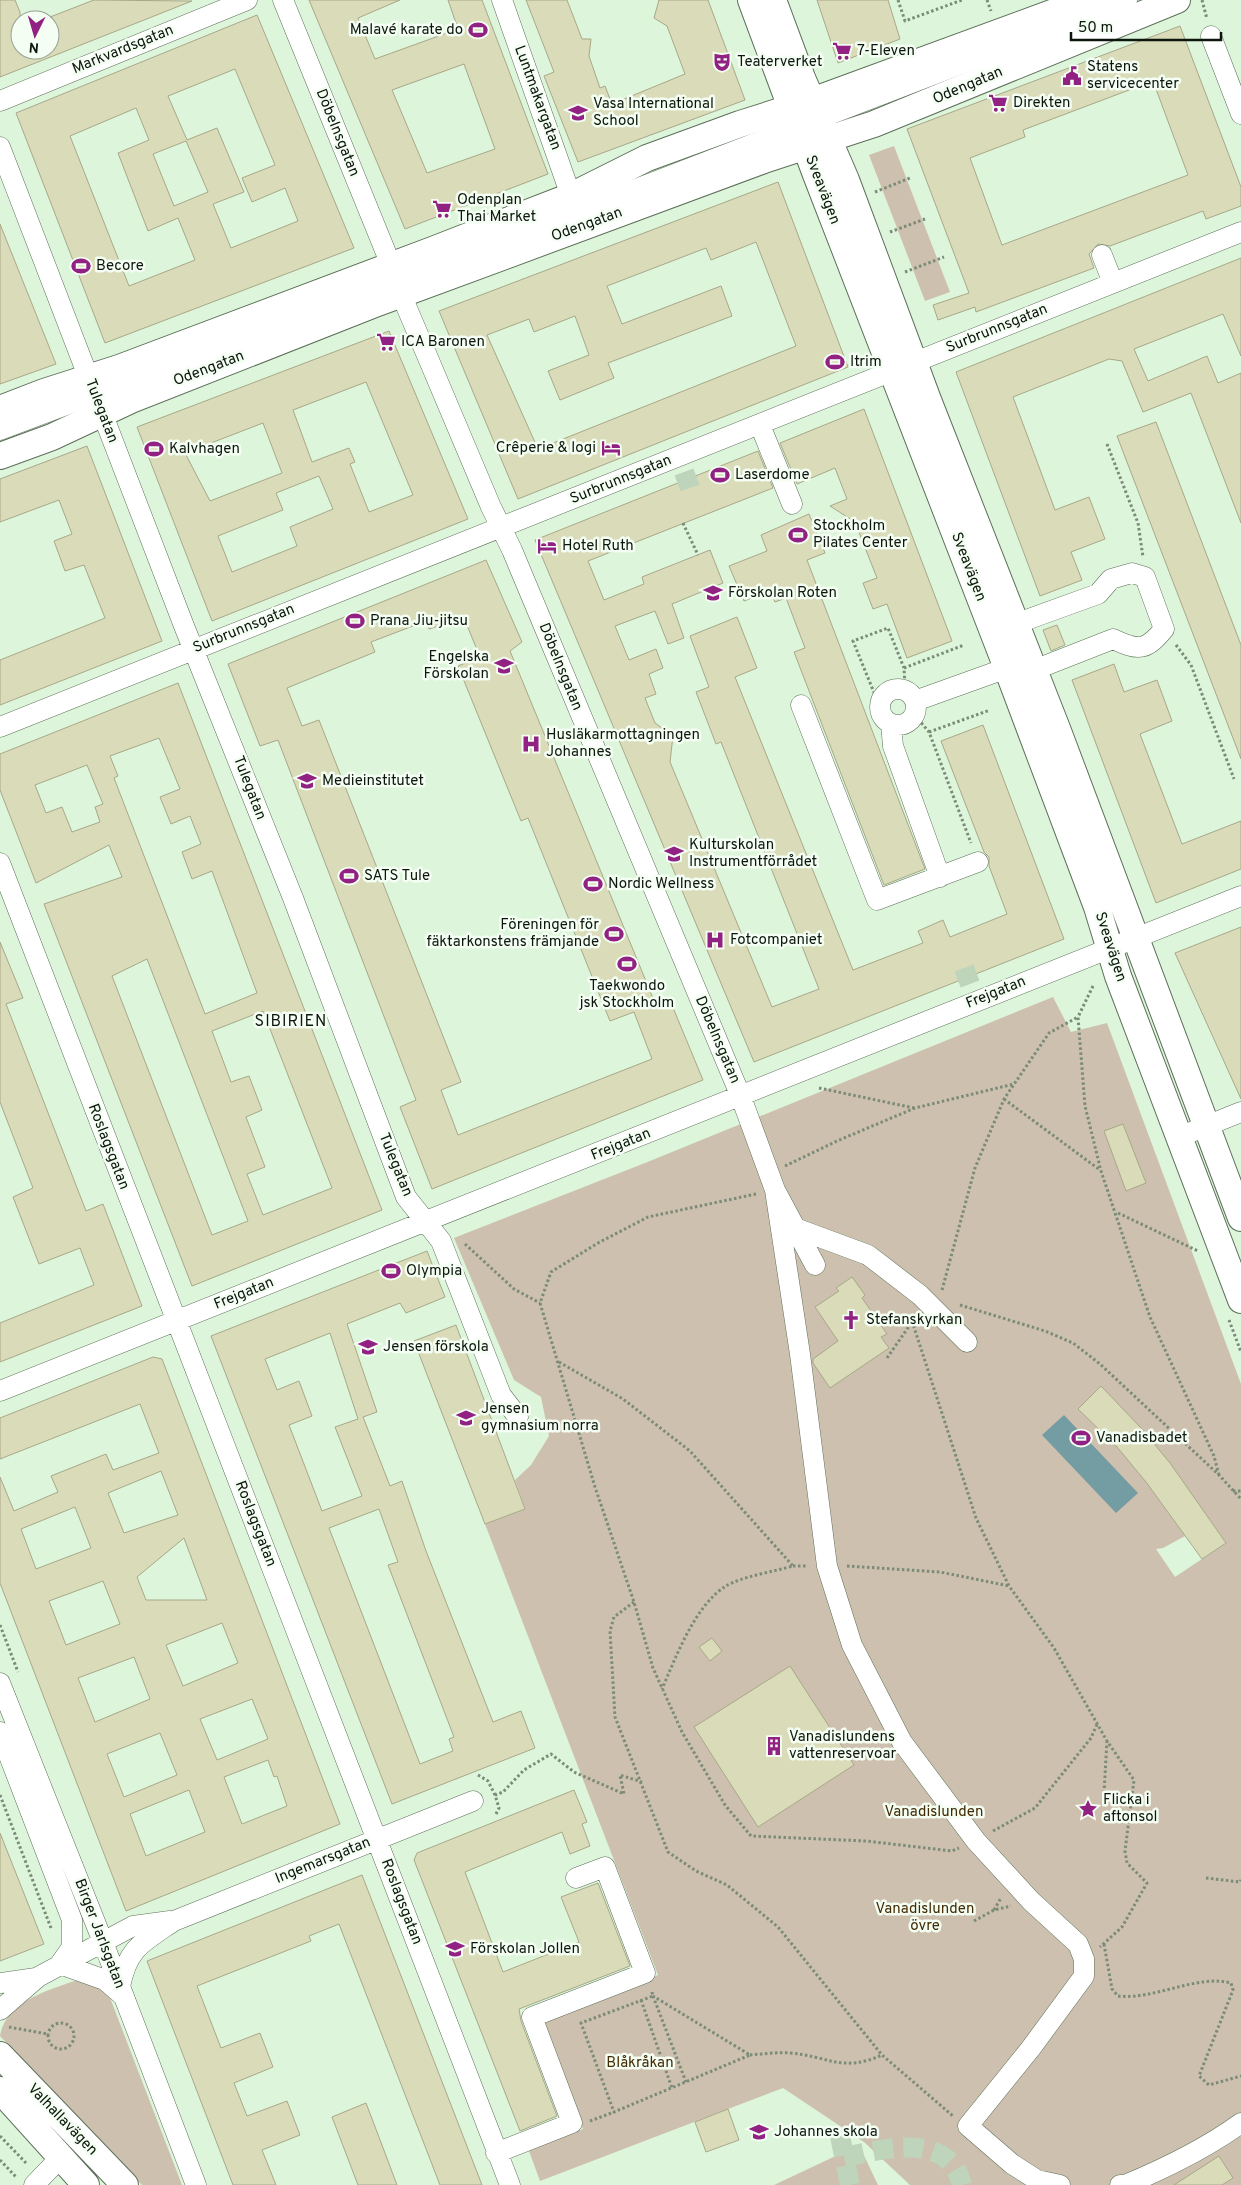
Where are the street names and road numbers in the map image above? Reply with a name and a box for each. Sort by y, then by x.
street label: Markvardsgatan [70,21,176,79]
street label: Luntmakargatan [509,43,565,153]
street label: Odengatan [930,63,1006,109]
street label: Döbelnsgatan [311,86,363,180]
street label: Sveavägen [800,153,844,227]
street label: Odengatan [549,203,625,247]
street label: Surbrunnsgatan [943,300,1051,358]
street label: Odengatan [171,347,247,391]
street label: Tulegatan [80,376,122,446]
street label: Surbrunnsgatan [567,451,675,509]
street label: Sveavägen [946,530,990,604]
street label: Surbrunnsgatan [190,600,298,658]
street label: Döbelnsgatan [534,620,586,714]
street label: Tulegatan [228,753,270,823]
street label: Sveavägen [1090,910,1130,984]
street label: Frejgatan [963,972,1029,1014]
street label: Döbelnsgatan [690,993,744,1087]
street label: Roslagsgatan [83,1101,133,1193]
street label: Frejgatan [588,1124,654,1166]
street label: Tulegatan [374,1130,416,1200]
street label: Frejgatan [211,1273,277,1315]
street label: Roslagsgatan [230,1478,280,1570]
street label: Ingemarsgatan [273,1833,373,1889]
street label: Roslagsgatan [376,1856,426,1948]
street label: Birger Jarlsgatan [69,1876,129,1992]
street label: Valhallavägen [23,2080,101,2160]

